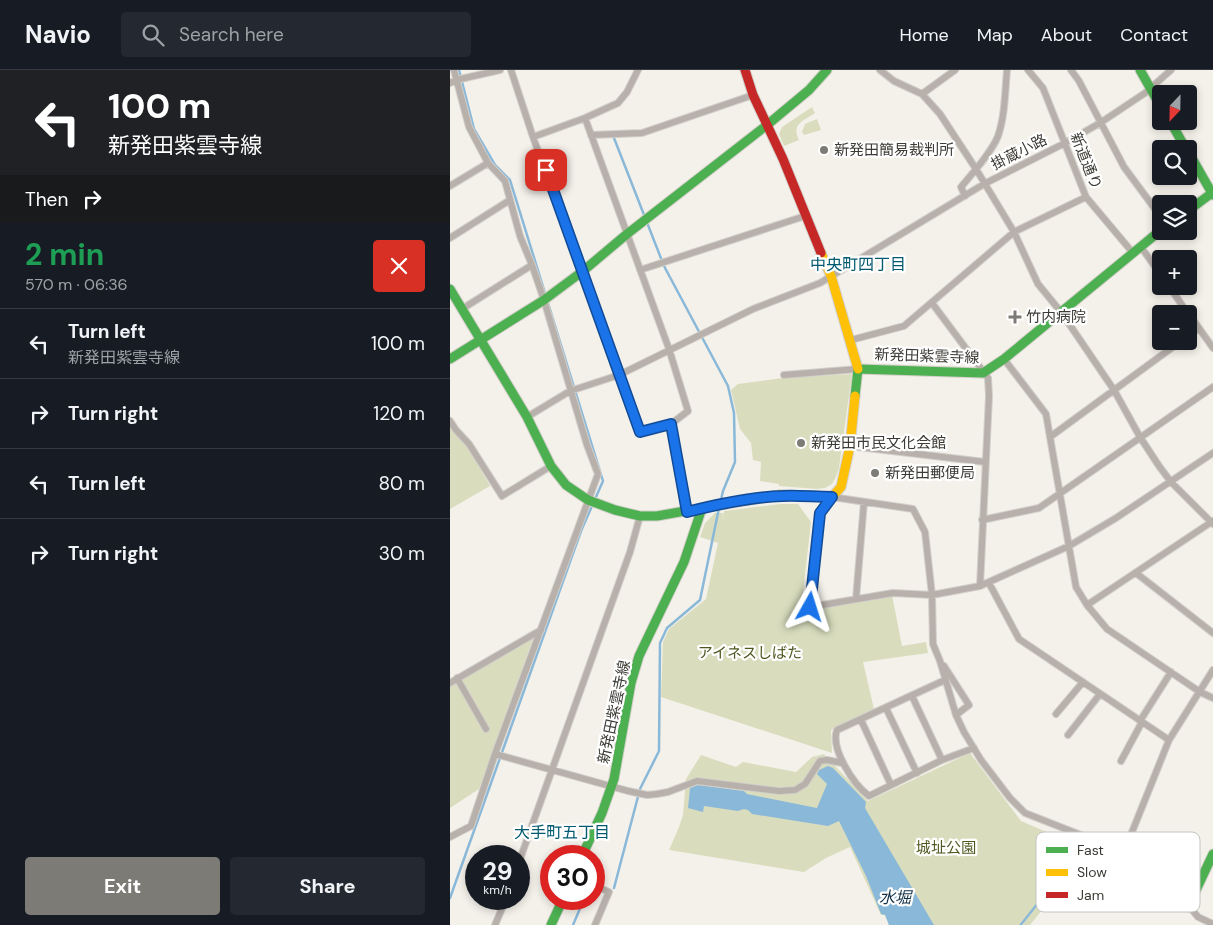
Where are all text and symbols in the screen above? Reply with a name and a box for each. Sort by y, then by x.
search box [121,12,471,57]
text: Navio [25,19,91,50]
icon: search [139,21,167,49]
text: Search here [179,22,284,47]
text: Home [899,23,949,47]
text: Map [977,23,1013,47]
text: About [1041,23,1092,47]
text: Contact [1120,23,1188,47]
text: 100 m [108,83,211,129]
north arrow [1152,85,1198,130]
map controls [1152,85,1197,350]
icon: left [25,90,90,155]
street label: 掛蔵小路 [988,129,1050,175]
street label: 新道通り [1065,129,1107,193]
text: 新発田紫雲寺線 [108,131,262,160]
place label: 新発田簡易裁判所 [834,140,954,160]
button: search [1152,140,1197,185]
marker: 新発田簡易裁判所 [818,144,830,156]
pin [525,149,567,191]
icon: arrive [532,156,560,184]
icon: right [78,185,106,213]
text: Then [25,187,68,212]
button: layers [1152,195,1197,240]
text: 2 min [25,235,104,274]
button: close [373,240,425,292]
button: + [1152,250,1197,295]
district label: 中央町四丁目 [810,254,906,275]
text: 570 m · 06:36 [25,274,128,295]
button: − [1152,305,1197,350]
place label: 竹内病院 [1026,307,1086,327]
marker: 竹内病院 [1008,310,1022,324]
text: Turn left [68,319,146,344]
icon: left [25,330,53,358]
text: 100 m [371,331,425,356]
street label: 新発田紫雲寺線 [874,344,980,368]
text: 新発田紫雲寺線 [68,347,180,368]
icon: right [25,400,53,428]
text: Turn right [68,401,158,426]
text: 120 m [373,401,425,426]
place label: 新発田市民文化会館 [811,433,946,453]
marker: 新発田市民文化会館 [795,437,807,449]
place label: 新発田郵便局 [885,463,975,483]
marker: 新発田郵便局 [869,467,881,479]
icon: left [25,470,53,498]
text: Turn left [68,471,146,496]
text: 80 m [378,471,425,496]
icon: right [25,540,53,568]
text: Turn right [68,541,158,566]
text: 30 m [379,541,425,566]
position arrow [783,580,835,632]
park label: アイネスしばた [698,643,802,663]
street label: 新発田紫雲寺線 [593,659,635,765]
district label: 大手町五丁目 [514,822,610,843]
legend [1036,832,1200,912]
park label: 城址公園 [916,838,976,858]
text: Fast [1077,841,1104,859]
speed limit sign: 30 [540,845,605,910]
text: 29 [482,855,513,888]
button: Exit [25,857,220,915]
button: Share [230,857,425,915]
text: Slow [1077,863,1107,881]
text: km/h [483,882,512,898]
text: Jam [1077,886,1104,904]
water label: 水堀 [879,887,914,908]

